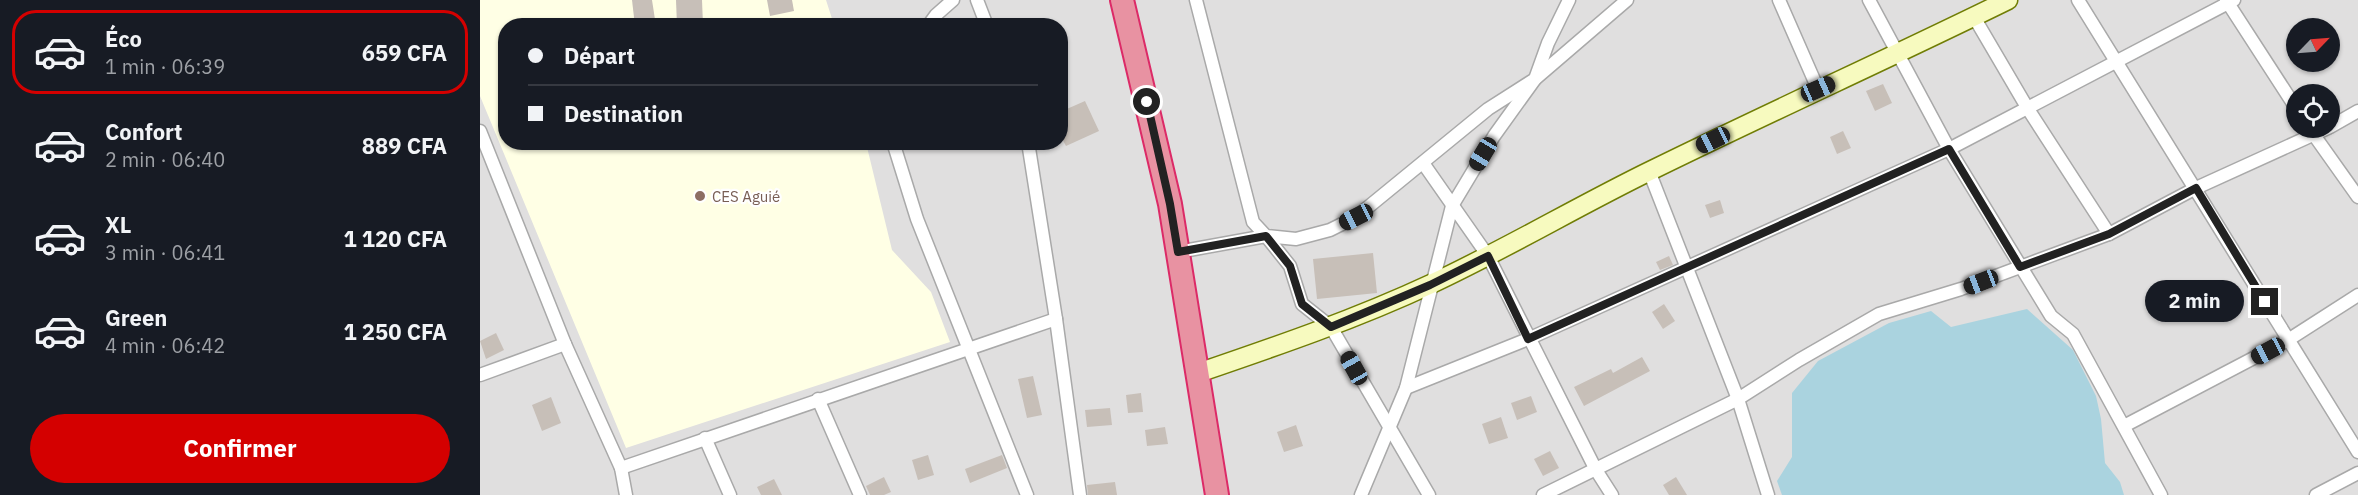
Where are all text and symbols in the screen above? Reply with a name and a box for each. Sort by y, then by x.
north arrow [2286,18,2340,72]
map controls [2286,18,2340,138]
text: Éco [105,24,142,53]
icon: car [33,25,87,79]
text: 659 CFA [362,38,447,67]
text: Départ [564,41,635,70]
text: 1 min · 06:39 [105,53,225,80]
car [1798,73,1838,105]
button: locate [2286,84,2340,138]
route start [1133,88,1160,115]
text: Destination [564,99,683,128]
text: Confort [105,117,183,146]
icon: car [33,118,87,172]
car [1693,124,1733,156]
text: 889 CFA [362,131,447,160]
car [1466,134,1500,174]
text: 2 min · 06:40 [105,146,225,173]
place label: CES Aguié [712,187,780,206]
marker: CES Aguié [693,189,707,203]
car [1336,201,1376,233]
text: XL [105,210,131,239]
icon: car [33,211,87,265]
text: 1 120 CFA [343,224,447,253]
text: 3 min · 06:41 [105,239,225,266]
car [1961,267,2001,297]
callout: 2 min [2145,281,2244,323]
text: 2 min [2168,287,2221,314]
route end [2251,288,2278,315]
text: Green [105,303,167,332]
icon: car [33,304,87,358]
text: 1 250 CFA [343,317,447,346]
text: 4 min · 06:42 [105,332,225,359]
car [2248,335,2288,367]
car [1337,348,1371,388]
button: Confirmer [30,414,450,483]

